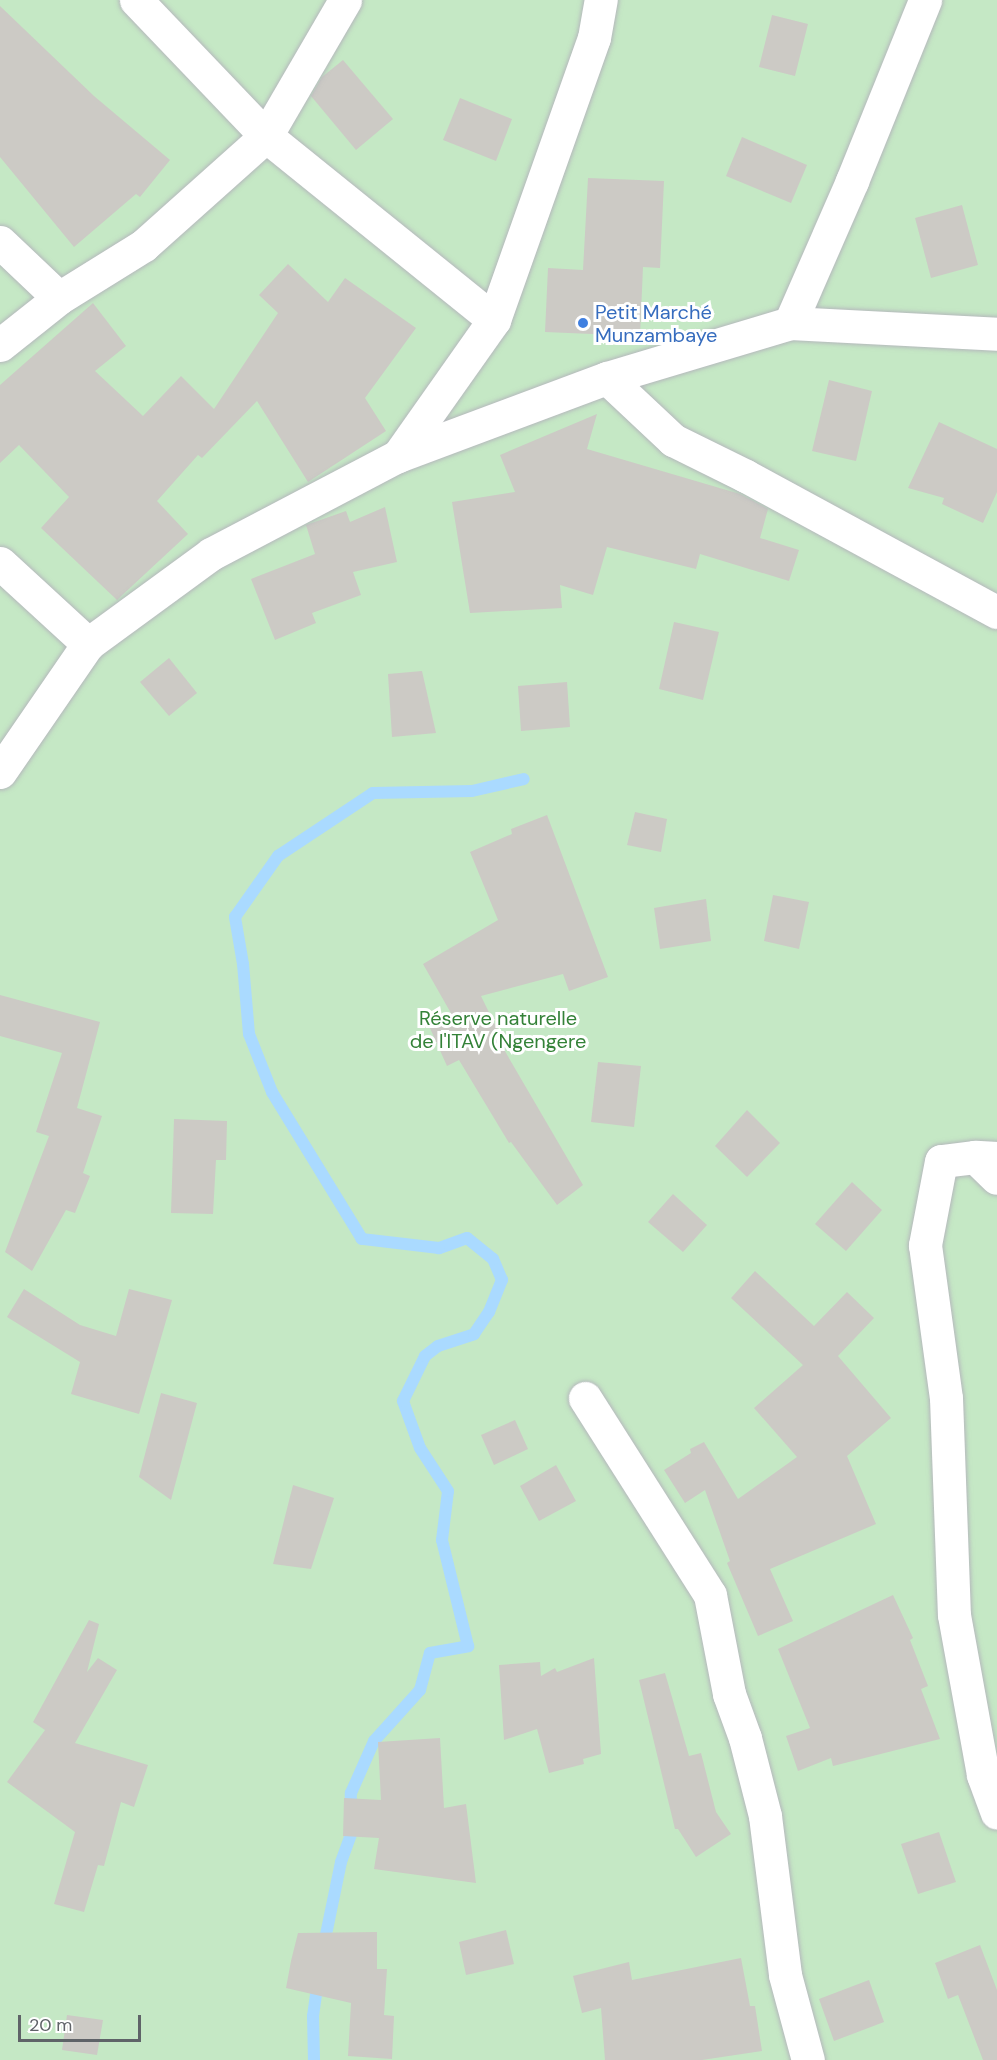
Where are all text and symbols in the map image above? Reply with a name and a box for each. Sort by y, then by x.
place label: Petit Marché Munzambaye [595,300,717,347]
marker: Petit Marché Munzambaye [576,316,590,330]
park label: Réserve naturelle de l'ITAV (Ngengere [410,1006,586,1053]
scale bar [21,2003,144,2041]
text: 20 m [29,2013,72,2037]

